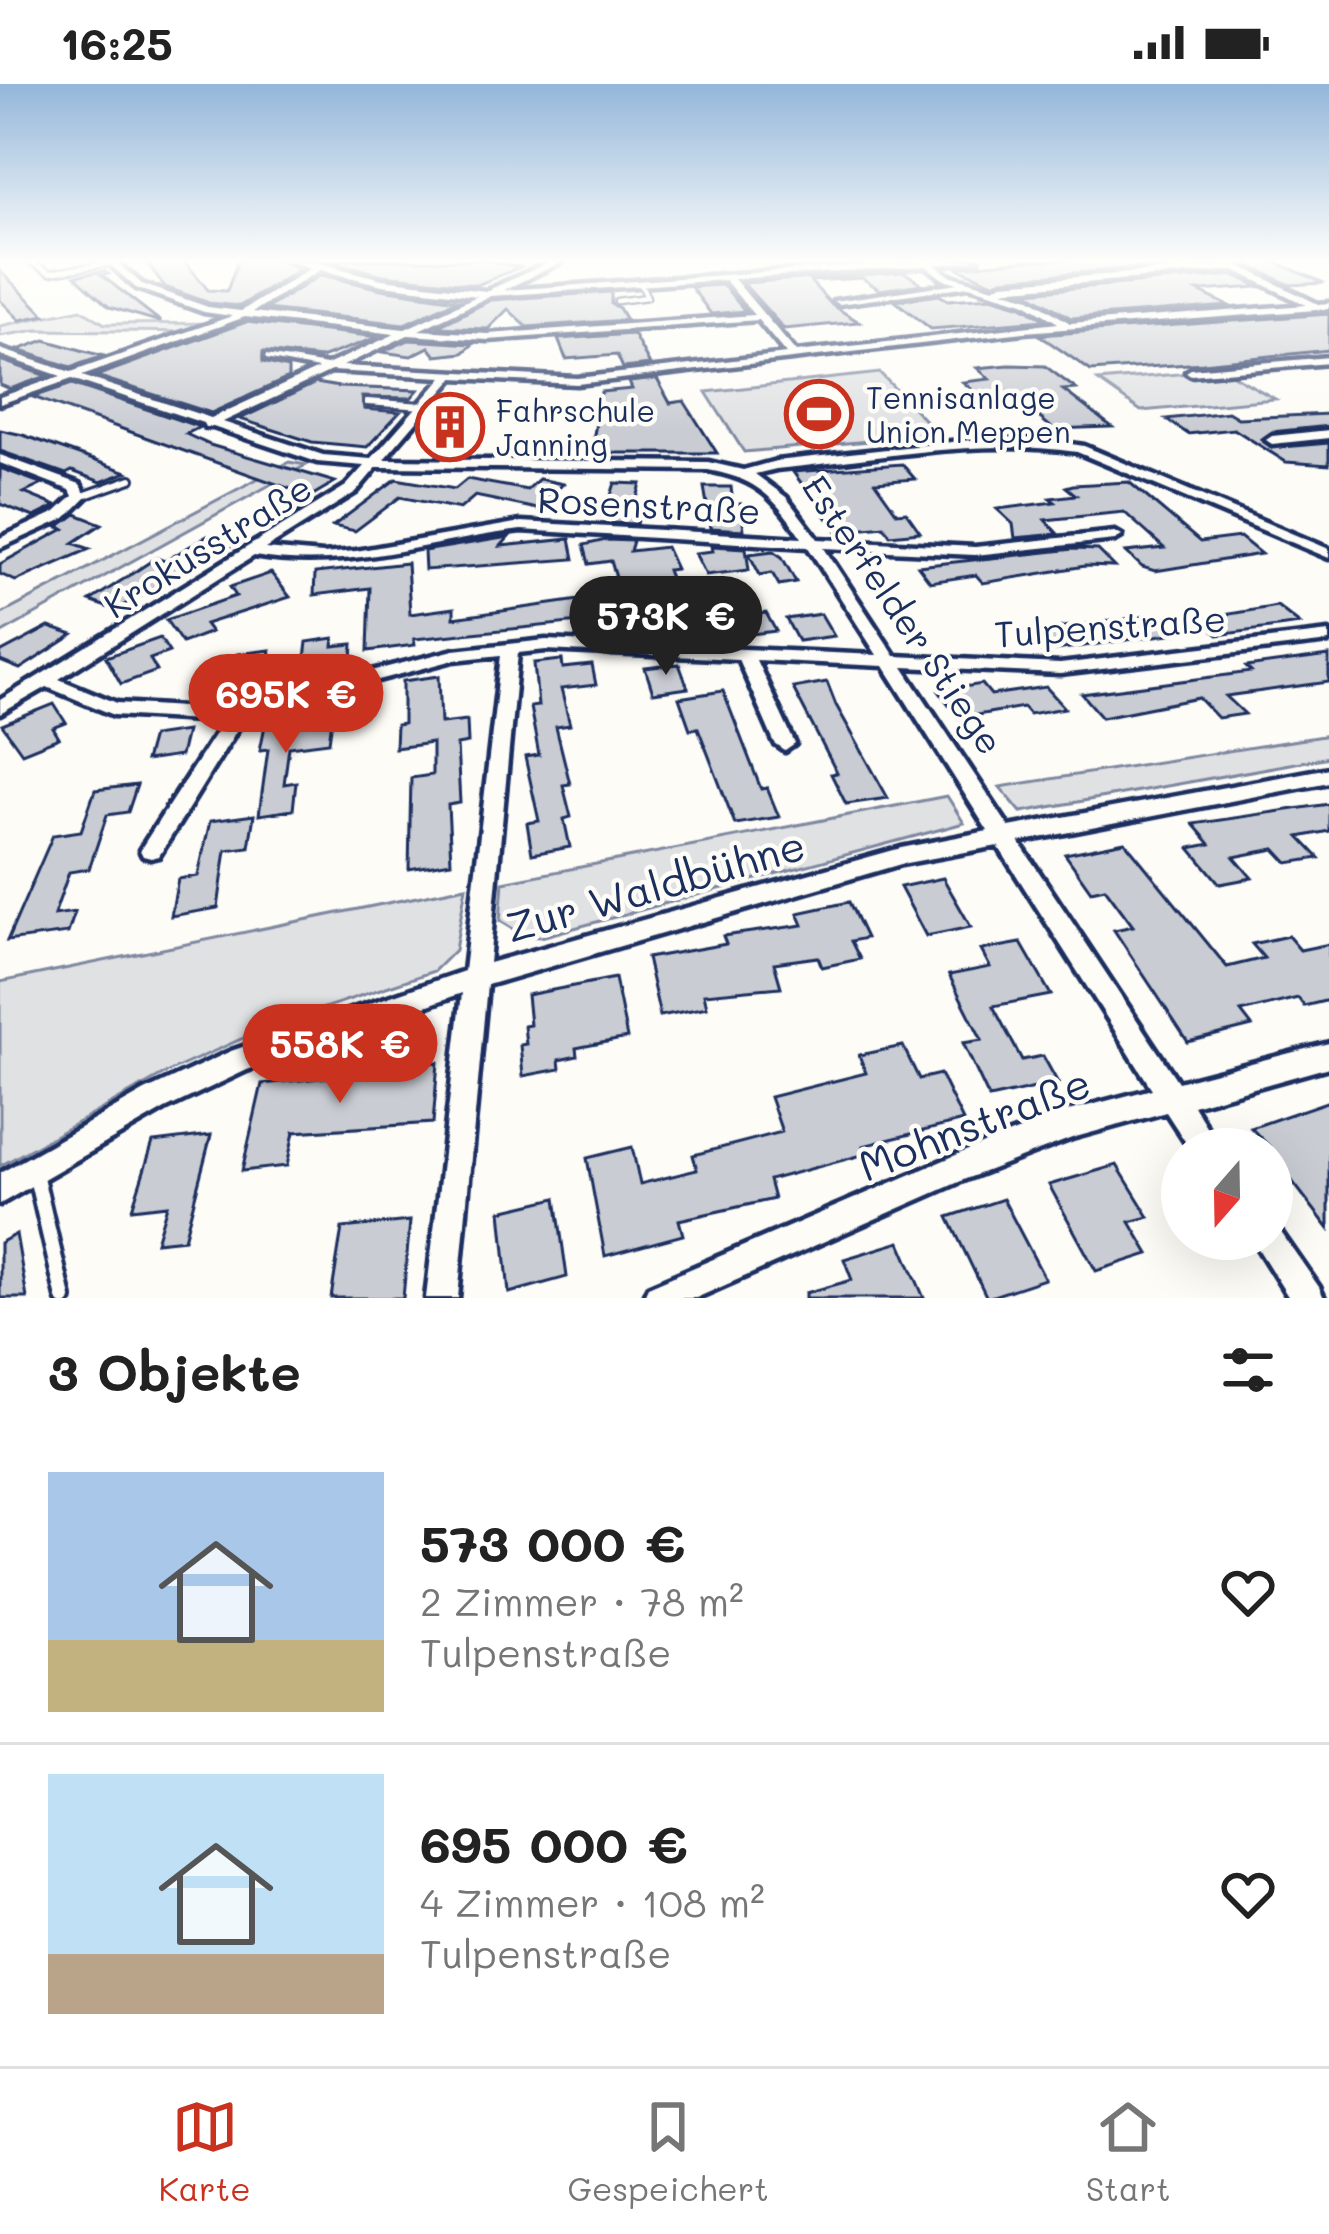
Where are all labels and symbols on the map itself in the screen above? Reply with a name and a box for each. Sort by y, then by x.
place label: Tennisanlage Union Meppen [866,377,1071,451]
sports icon: Tennisanlage Union Meppen [784,379,854,449]
place label: Fahrschule Janning [496,390,655,464]
building icon: Fahrschule Janning [415,392,485,462]
street label: Krokusstraße [94,462,320,628]
street label: Esterfelder Stiege [793,465,1015,763]
street label: Rosenstraße [536,475,762,533]
pin: 573K € [568,576,764,678]
street label: Tulpenstraße [993,593,1227,657]
pin: 695K € [188,654,384,756]
street label: Zur Waldbühne [499,816,811,954]
pin: 558K € [242,1004,438,1106]
street label: Mohnstraße [850,1054,1098,1192]
north arrow [1161,1128,1293,1260]

